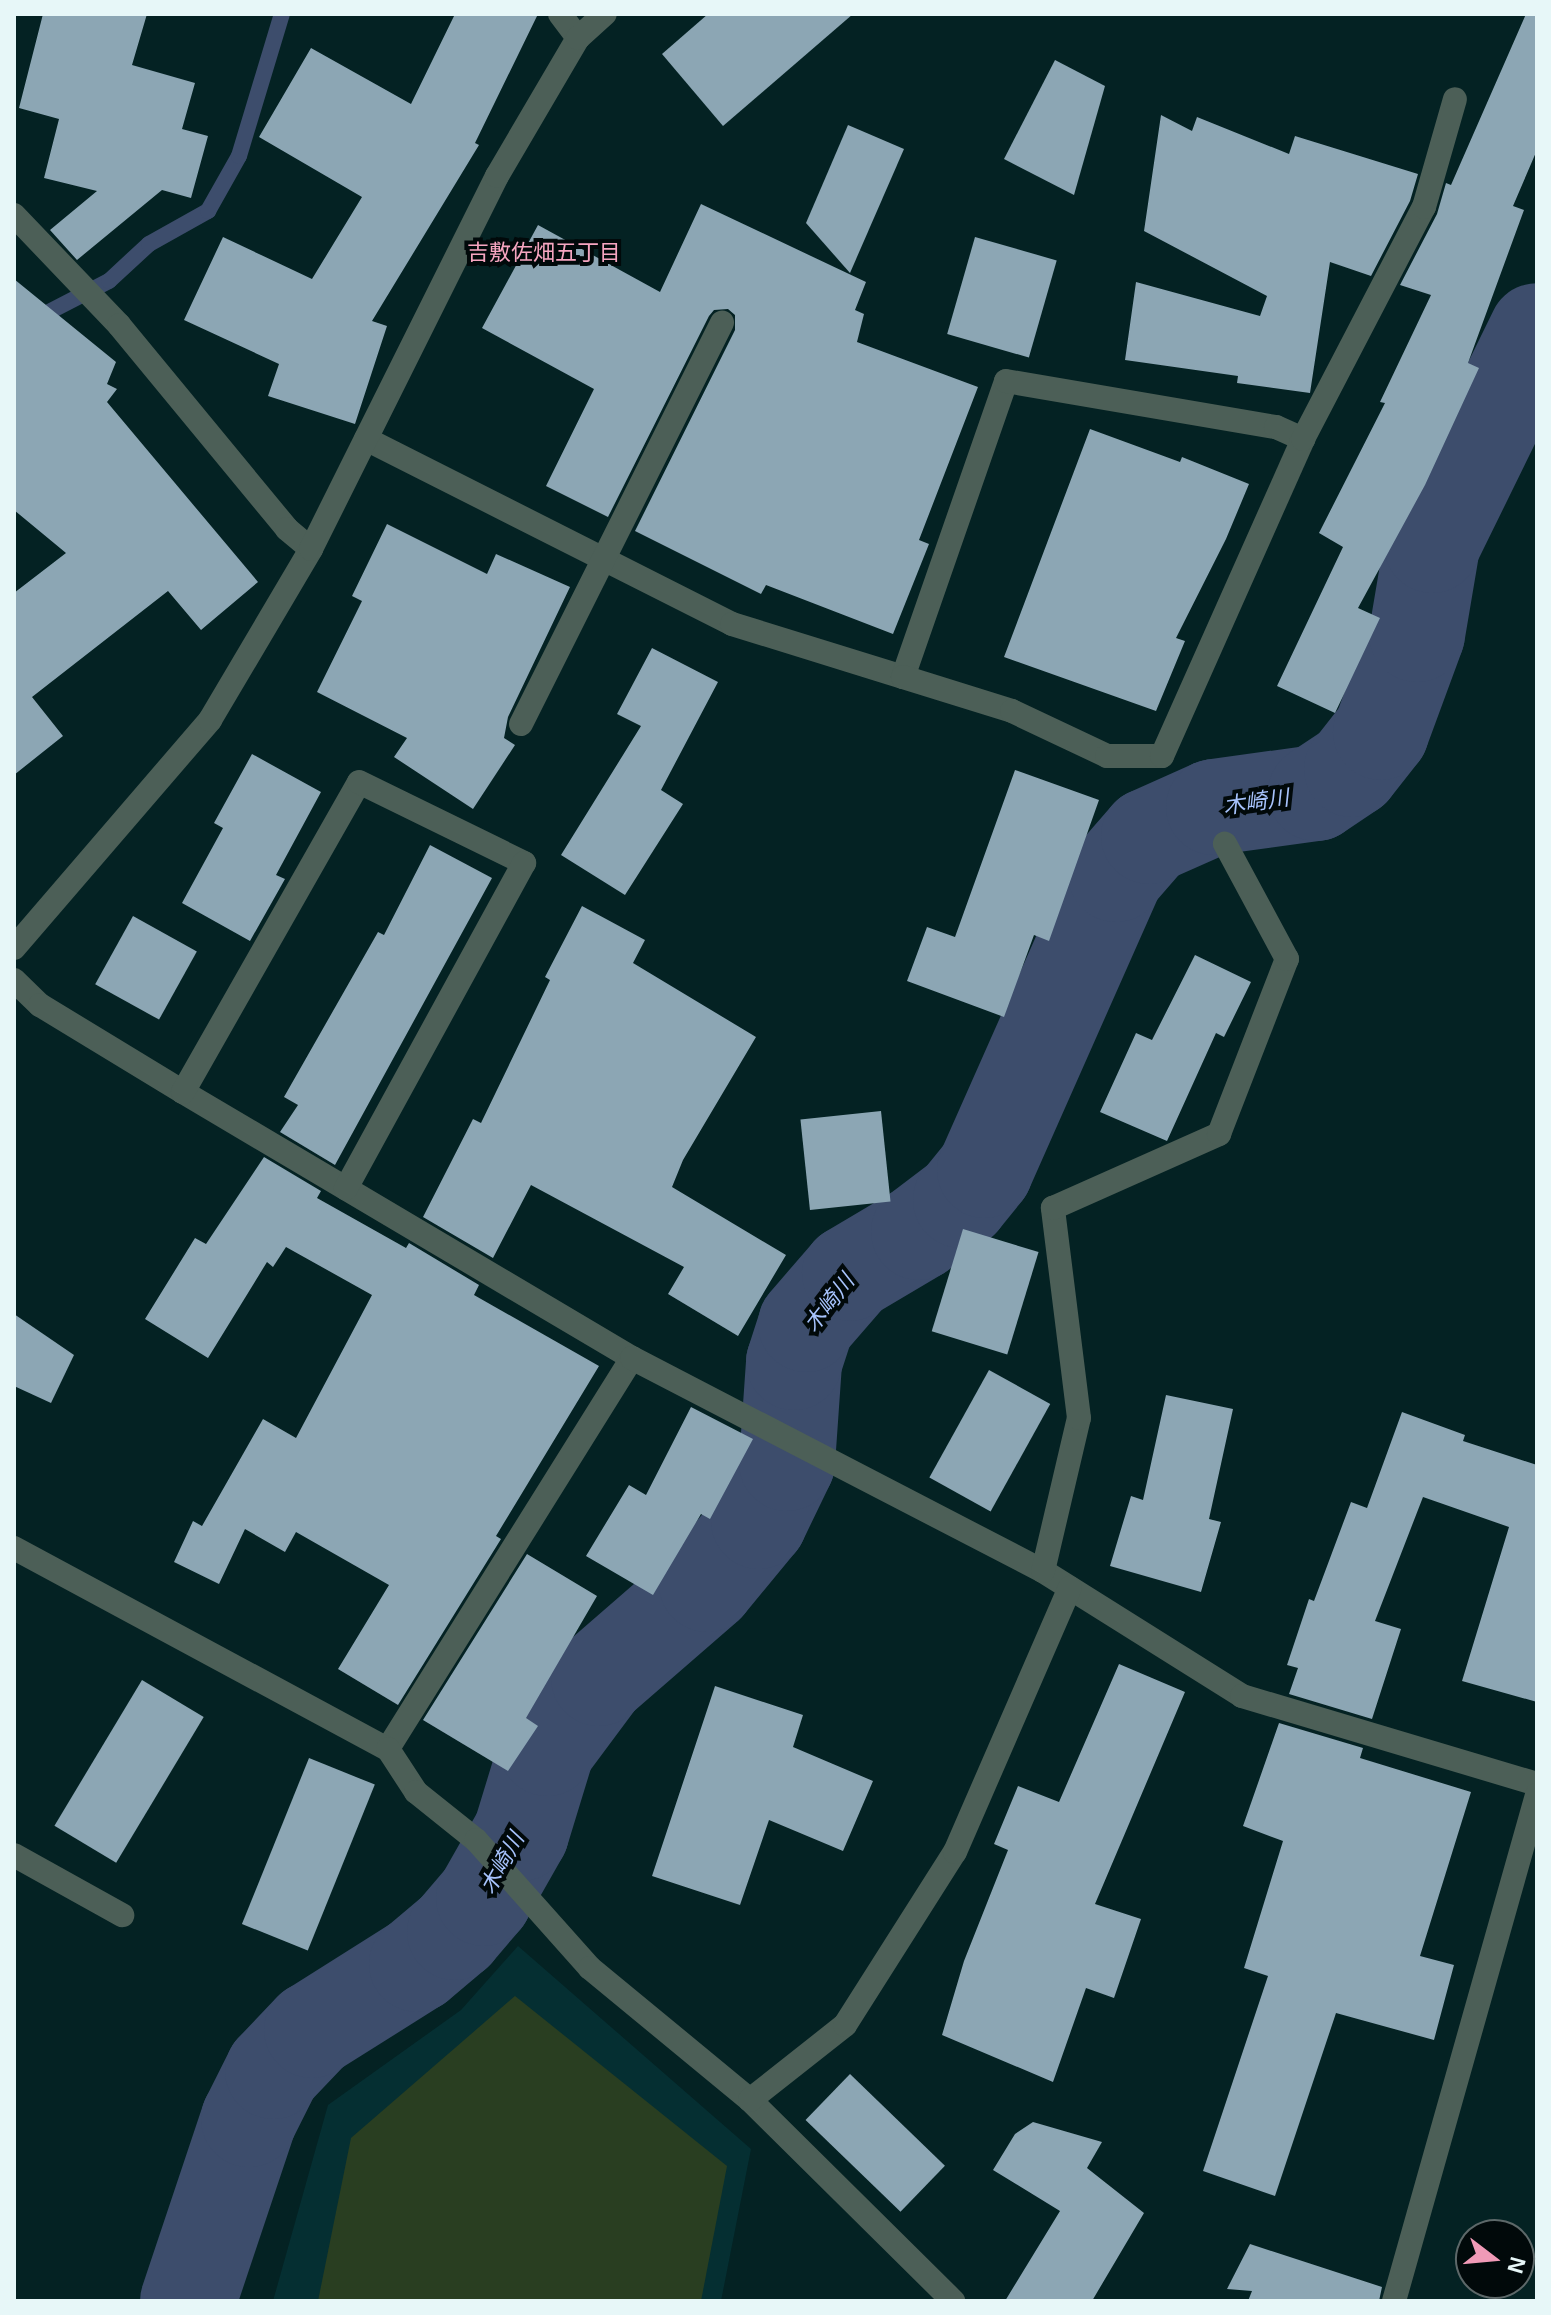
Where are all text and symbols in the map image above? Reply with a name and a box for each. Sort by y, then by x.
district label: 吉敷佐畑五丁目 [467,240,621,266]
water label: 木崎川 [1221,784,1291,820]
water label: 木崎川 [798,1269,860,1337]
water label: 木崎川 [474,1828,530,1898]
north arrow [1455,2219,1535,2299]
text: N [1502,2254,1531,2276]

